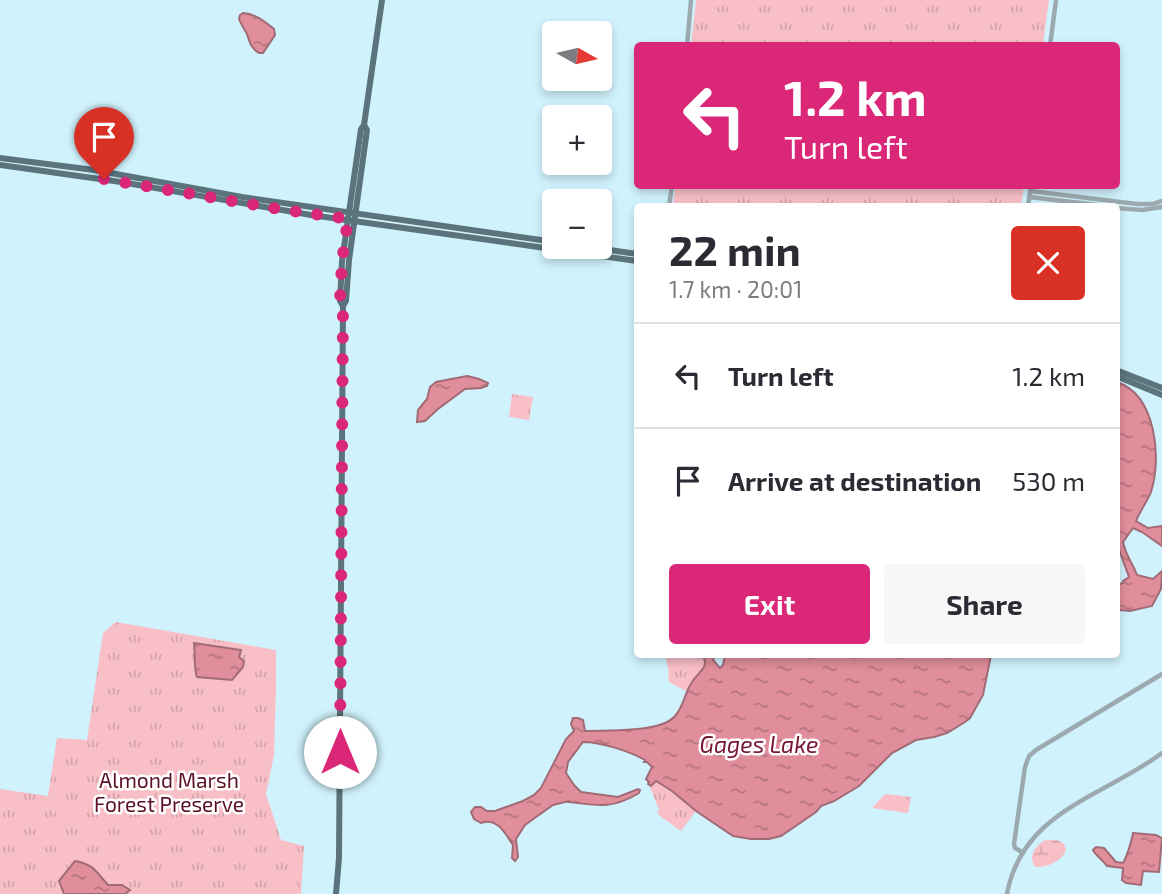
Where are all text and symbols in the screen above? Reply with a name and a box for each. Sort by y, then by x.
north arrow [542,21,612,91]
map controls [542,21,612,259]
text: 1.2 km [784,67,927,126]
icon: left [669,70,760,161]
button: + [542,105,612,175]
pin [74,107,134,179]
icon: arrive [85,118,123,156]
text: Turn left [784,127,908,165]
button: − [542,189,612,259]
text: 22 min [669,224,801,274]
button: close [1011,226,1085,300]
text: 1.7 km · 20:01 [669,275,802,303]
icon: left [669,357,707,395]
text: Turn left [728,360,834,391]
text: 1.2 km [1012,360,1085,391]
icon: arrive [669,462,707,500]
text: Arrive at destination [728,465,981,496]
text: 530 m [1012,465,1085,496]
button: Exit [669,564,870,644]
button: Share [884,564,1085,644]
position arrow [303,715,377,789]
water label: Gages Lake [700,730,818,758]
park label: Almond Marsh Forest Preserve [94,767,244,816]

